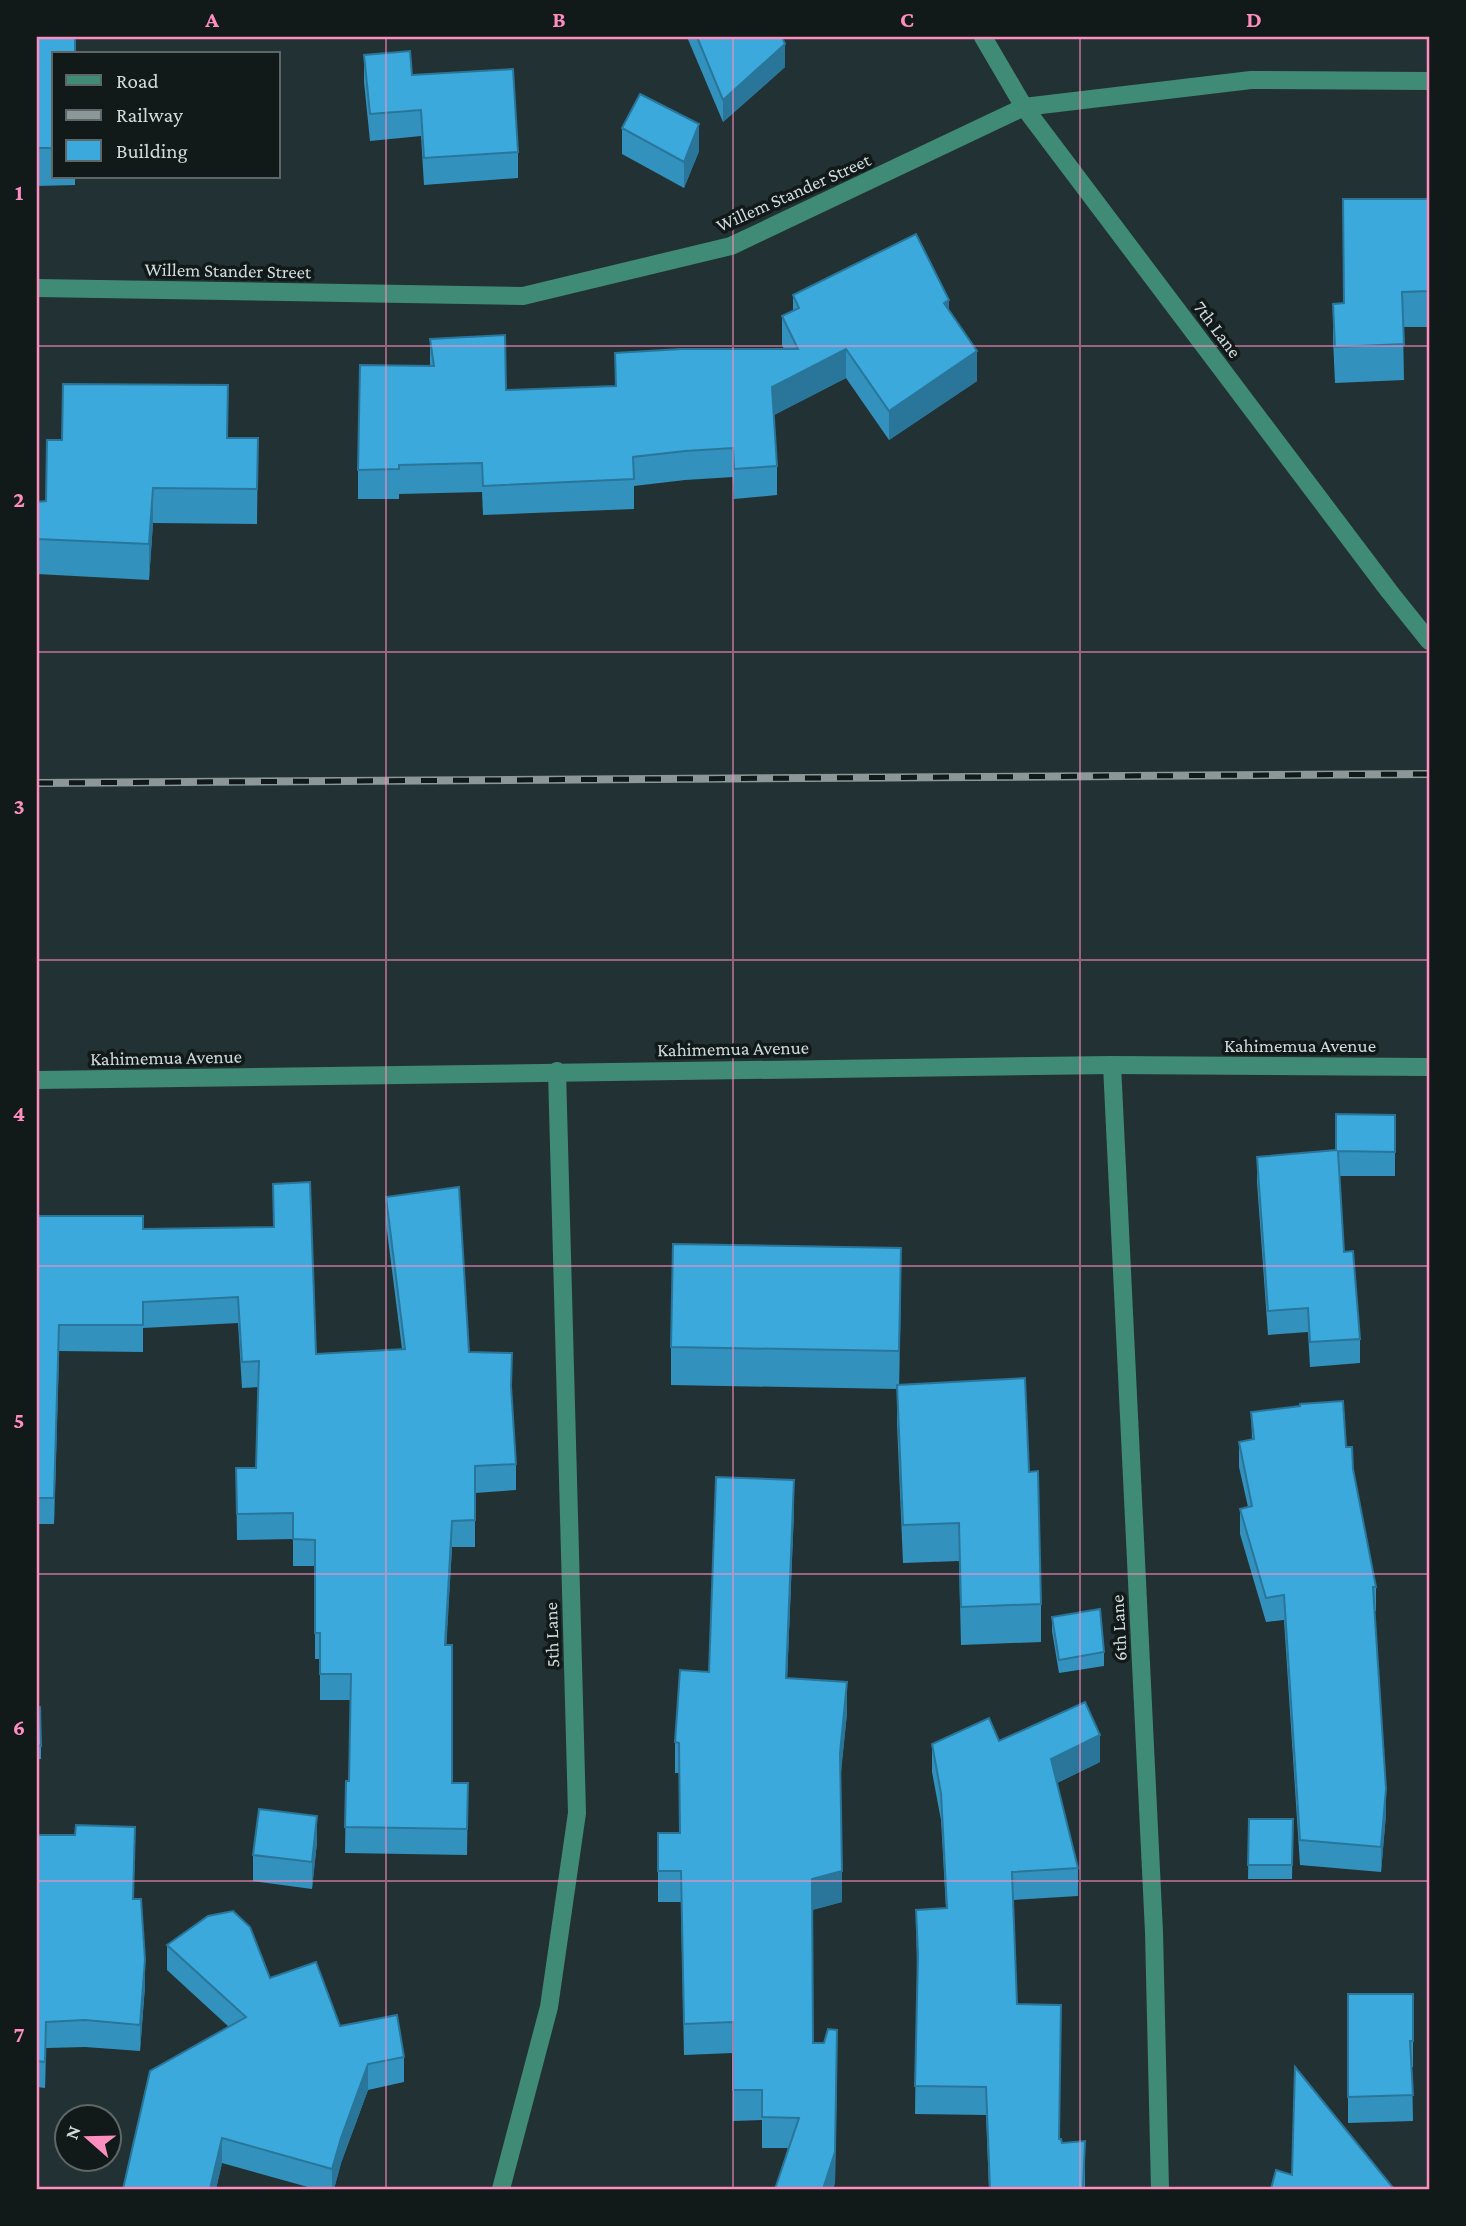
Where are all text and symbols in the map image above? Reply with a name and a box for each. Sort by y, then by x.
text: A [204,6,219,32]
text: B [552,6,566,32]
text: C [900,6,914,32]
text: D [1246,6,1262,32]
legend [52,52,280,178]
text: Road [116,69,159,93]
text: Railway [116,103,183,127]
text: Building [116,139,188,163]
street label: Willem Stander Street [713,149,874,236]
text: 1 [15,179,24,205]
street label: Willem Stander Street [145,259,312,282]
street label: 7th Lane [1189,297,1246,362]
text: 2 [13,486,25,512]
text: 3 [13,793,25,819]
street label: Kahimemua Avenue [1224,1035,1376,1056]
street label: Kahimemua Avenue [657,1037,809,1060]
street label: Kahimemua Avenue [90,1046,242,1069]
text: 4 [13,1100,25,1126]
text: 5 [13,1407,25,1433]
street label: 6th Lane [1106,1594,1131,1662]
street label: 5th Lane [540,1602,563,1668]
text: 6 [13,1714,25,1740]
text: 7 [13,2021,25,2047]
north arrow [52,2104,122,2174]
text: N [60,2123,85,2142]

